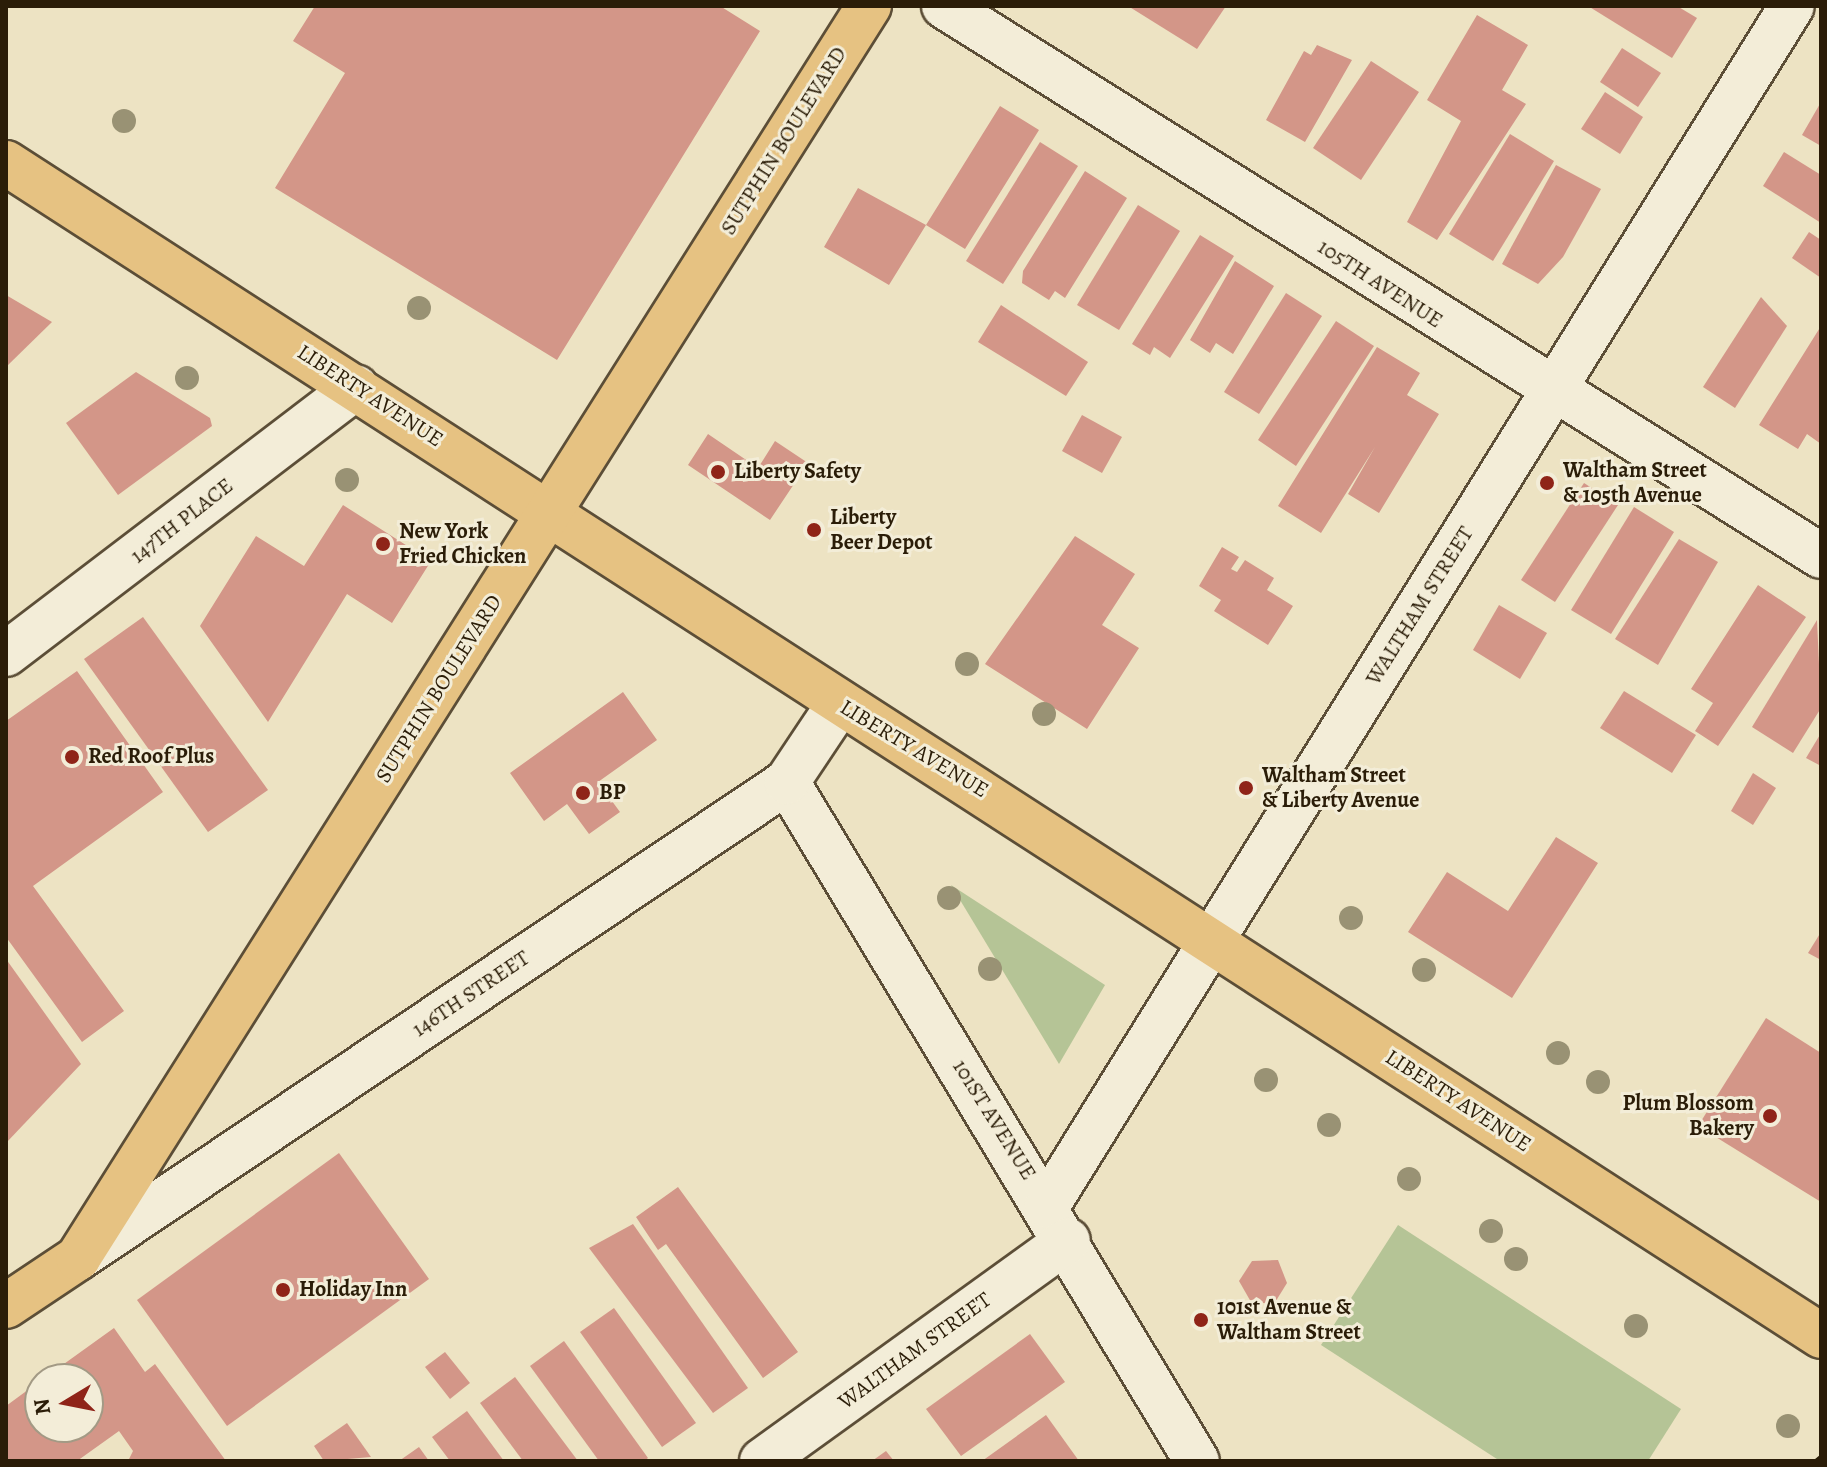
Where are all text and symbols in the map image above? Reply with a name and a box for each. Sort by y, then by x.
street label: SUTPHIN BOULEVARD [715,42,853,240]
street label: 105TH AVENUE [1313,234,1447,334]
street label: LIBERTY AVENUE [292,339,448,453]
place label: Waltham Street & 105th Avenue [1563,457,1707,508]
place label: Liberty Safety [734,459,861,485]
marker: Liberty Safety [709,463,727,481]
street label: 147TH PLACE [125,473,239,569]
marker: Waltham Street & 105th Avenue [1538,474,1556,492]
place label: Liberty Beer Depot [830,504,933,556]
place label: New York Fried Chicken [399,518,526,570]
marker: Liberty Beer Depot [805,521,823,539]
street label: WALTHAM STREET [1361,522,1479,690]
marker: New York Fried Chicken [374,535,392,553]
street label: SUTPHIN BOULEVARD [370,590,508,788]
street label: LIBERTY AVENUE [835,694,993,804]
place label: Red Roof Plus [88,744,214,770]
marker: Red Roof Plus [63,748,81,766]
place label: Waltham Street & Liberty Avenue [1262,762,1419,814]
marker: Waltham Street & Liberty Avenue [1237,779,1255,797]
place label: BP [599,780,625,806]
marker: BP [574,784,592,802]
street label: 146TH STREET [407,945,535,1043]
street label: LIBERTY AVENUE [1380,1044,1536,1158]
street label: 101ST AVENUE [947,1055,1041,1185]
place label: Plum Blossom Bakery [1623,1090,1754,1142]
marker: Plum Blossom Bakery [1761,1107,1779,1125]
place label: Holiday Inn [299,1277,407,1303]
marker: Holiday Inn [274,1281,292,1299]
street label: WALTHAM STREET [834,1287,996,1415]
place label: 101st Avenue & Waltham Street [1217,1294,1361,1346]
marker: 101st Avenue & Waltham Street [1192,1311,1210,1329]
north arrow [24,1363,104,1443]
text: N [26,1396,58,1417]

